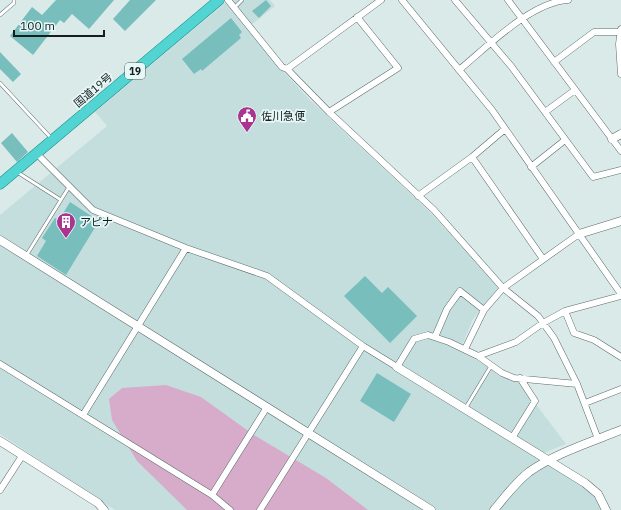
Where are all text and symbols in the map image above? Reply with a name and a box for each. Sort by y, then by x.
scale bar [14,12,104,38]
text: 100 m [20,18,55,33]
road number: 19 [125,63,145,79]
street label: 国道19号 [71,70,115,110]
public building icon: 佐川急便 [236,105,258,133]
place label: 佐川急便 [261,109,306,123]
building icon: アピナ [55,211,77,239]
place label: アピナ [80,215,113,229]

